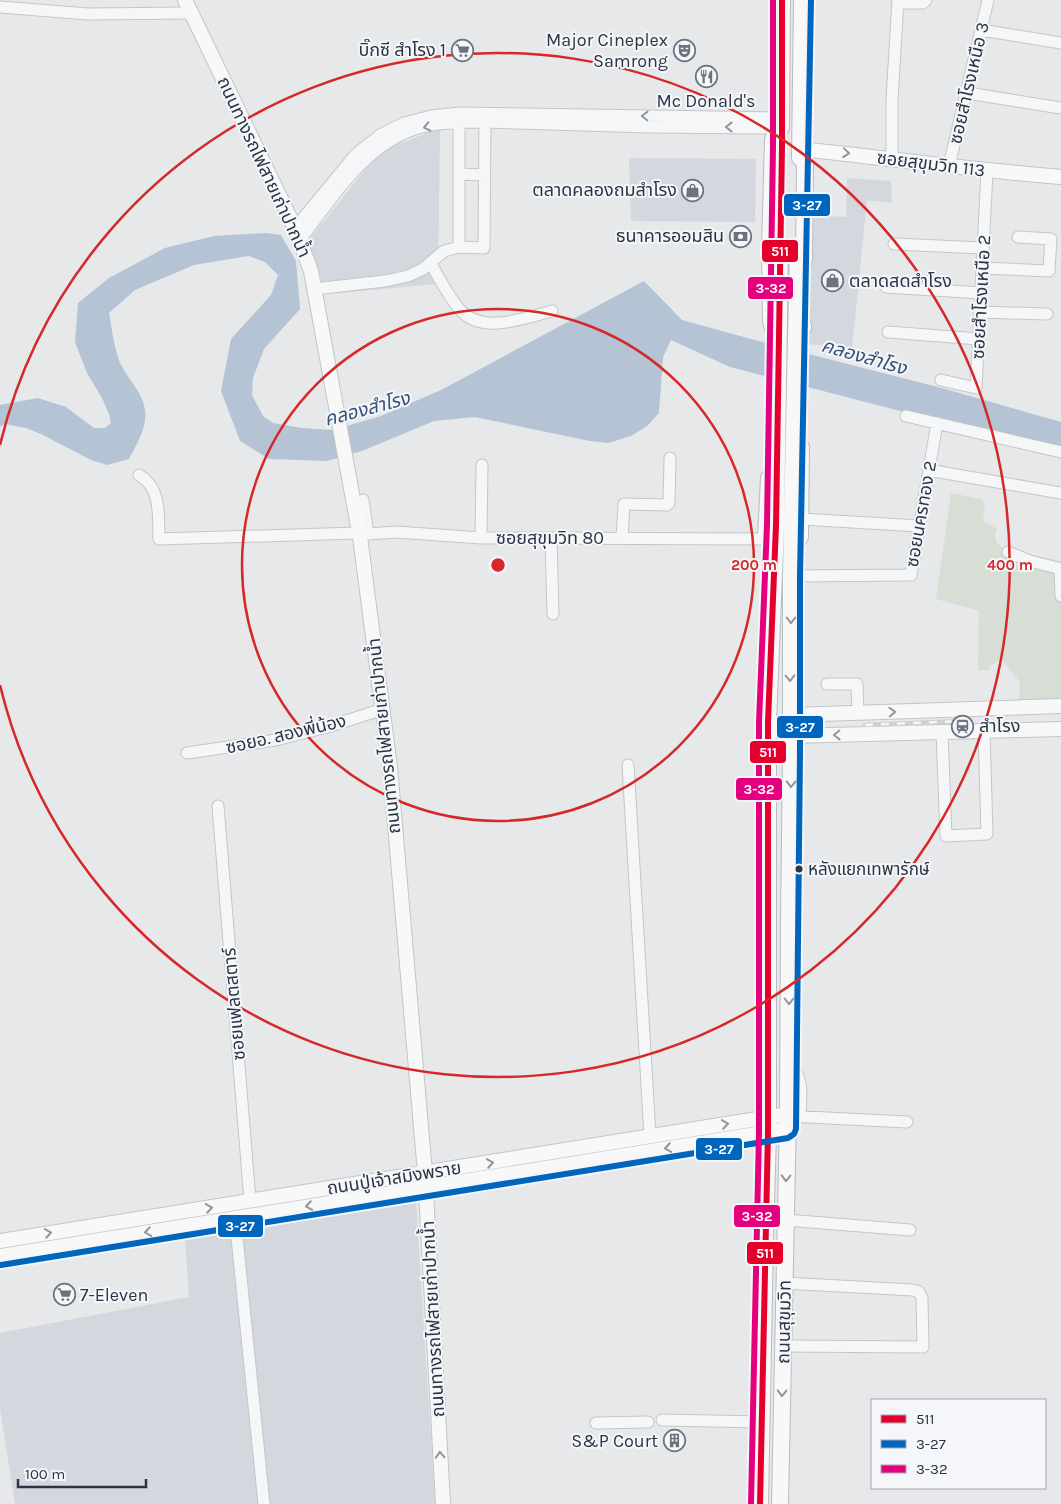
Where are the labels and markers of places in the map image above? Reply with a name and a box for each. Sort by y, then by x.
place label: Major Cineplex Samrong [546,29,668,72]
place label: บิ๊กซี สำโรง 1 [358,38,446,61]
supermarket icon: บิ๊กซี สำโรง 1 [450,38,474,62]
theatre icon: Major Cineplex Samrong [672,38,696,62]
restaurant icon: Mc Donald's [694,64,718,88]
place label: Mc Donald's [657,90,755,112]
shop icon: ตลาดคลองถมสำโรง [681,178,705,202]
place label: ตลาดคลองถมสำโรง [532,179,677,201]
bank icon: ธนาคารออมสิน [728,224,752,248]
place label: ธนาคารออมสิน [616,225,724,247]
shop icon: ตลาดสดสำโรง [821,269,845,293]
place label: ตลาดสดสำโรง [849,270,952,292]
centre of rings [489,556,507,574]
station icon: สำโรง [951,714,975,738]
place label: สำโรง [979,715,1020,737]
place label: หลังแยกเทพารักษ์ [808,859,930,879]
marker: หลังแยกเทพารักษ์ [794,864,804,874]
supermarket icon: 7-Eleven [52,1283,76,1307]
place label: 7-Eleven [80,1284,148,1306]
building icon: S&P Court [662,1429,686,1453]
place label: S&P Court [571,1430,658,1452]

